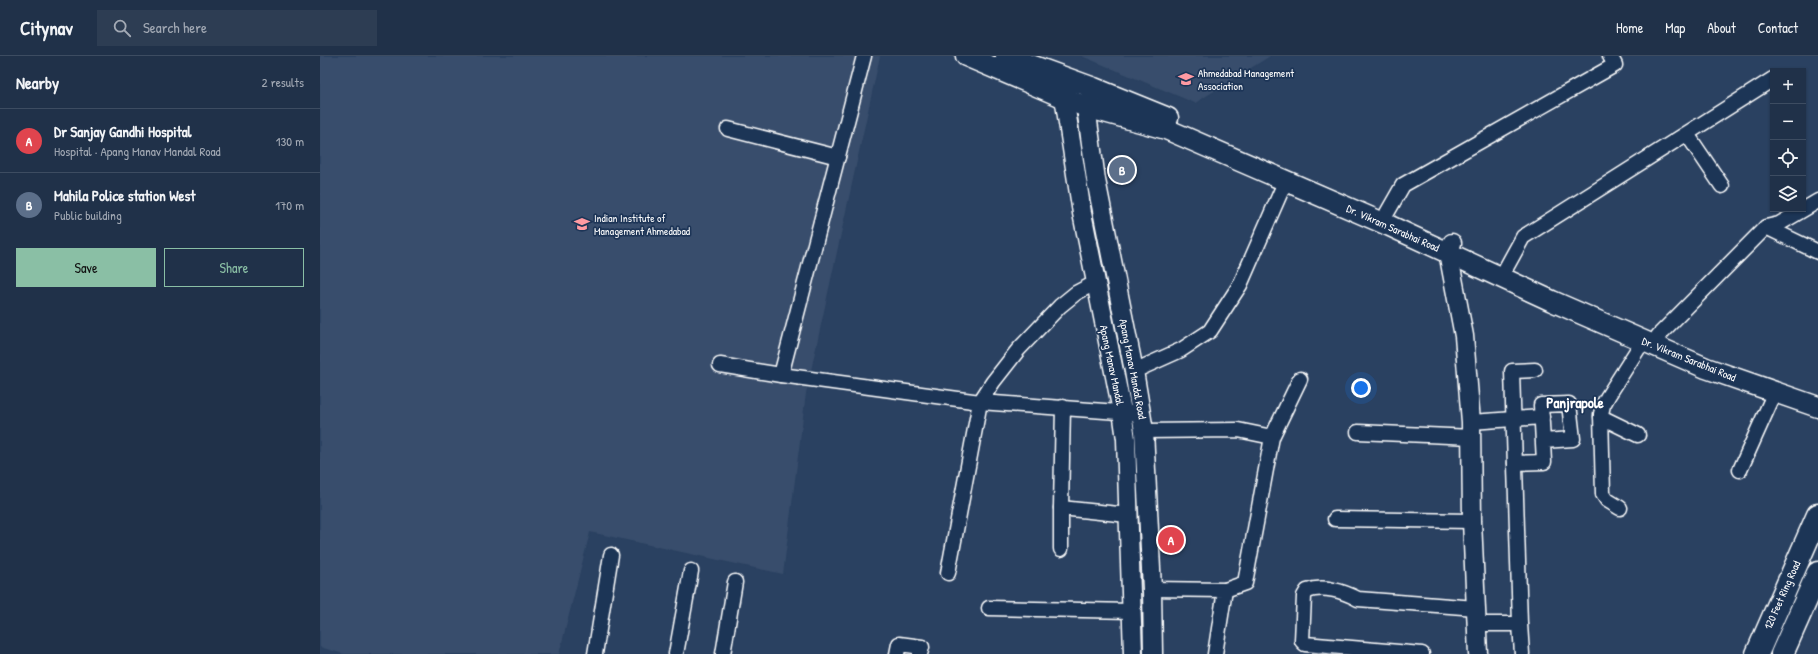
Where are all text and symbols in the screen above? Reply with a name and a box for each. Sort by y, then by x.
search box [97,10,377,46]
text: Citynav [20,15,73,41]
icon: search [111,17,133,39]
text: Search here [143,17,207,38]
text: Home [1616,18,1643,37]
text: Map [1665,18,1685,37]
text: About [1707,18,1736,37]
text: Contact [1758,18,1798,37]
place label: Ahmedabad Management Association [1198,66,1294,93]
map controls [1770,68,1806,212]
button: + [1770,68,1806,104]
school or university icon: Ahmedabad Management Association [1177,70,1195,88]
text: Nearby [16,71,59,94]
text: 2 results [262,73,304,91]
button: − [1770,104,1806,140]
text: Dr Sanjay Gandhi Hospital [54,121,192,142]
text: A [26,132,32,150]
text: 130 m [276,132,304,150]
button: locate [1770,140,1806,176]
text: Hospital · Apang Manav Mandal Road [54,142,221,160]
pin: B [1109,155,1135,185]
button: layers [1770,176,1806,212]
text: Mahila Police station West [54,185,195,206]
text: B [26,196,32,214]
text: 170 m [275,196,304,214]
street label: Dr. Vikram Sarabhai Road [1344,201,1442,255]
text: Public building [54,206,122,224]
place label: Indian Institute of Management Ahmedabad [594,211,691,238]
school or university icon: Indian Institute of Management Ahmedabad [573,215,591,233]
button: Save [16,248,156,287]
button: Share [164,248,304,287]
street label: Apang Manav Mandal Road [1116,318,1150,421]
street label: Apang Manav Mandal [1097,324,1127,406]
street label: Dr. Vikram Sarabhai Road [1640,334,1739,385]
your location [1351,378,1371,398]
district label: Panjrapole [1546,392,1604,414]
pin: A [1158,525,1184,555]
street label: 120 Feet Ring Road [1761,558,1804,632]

